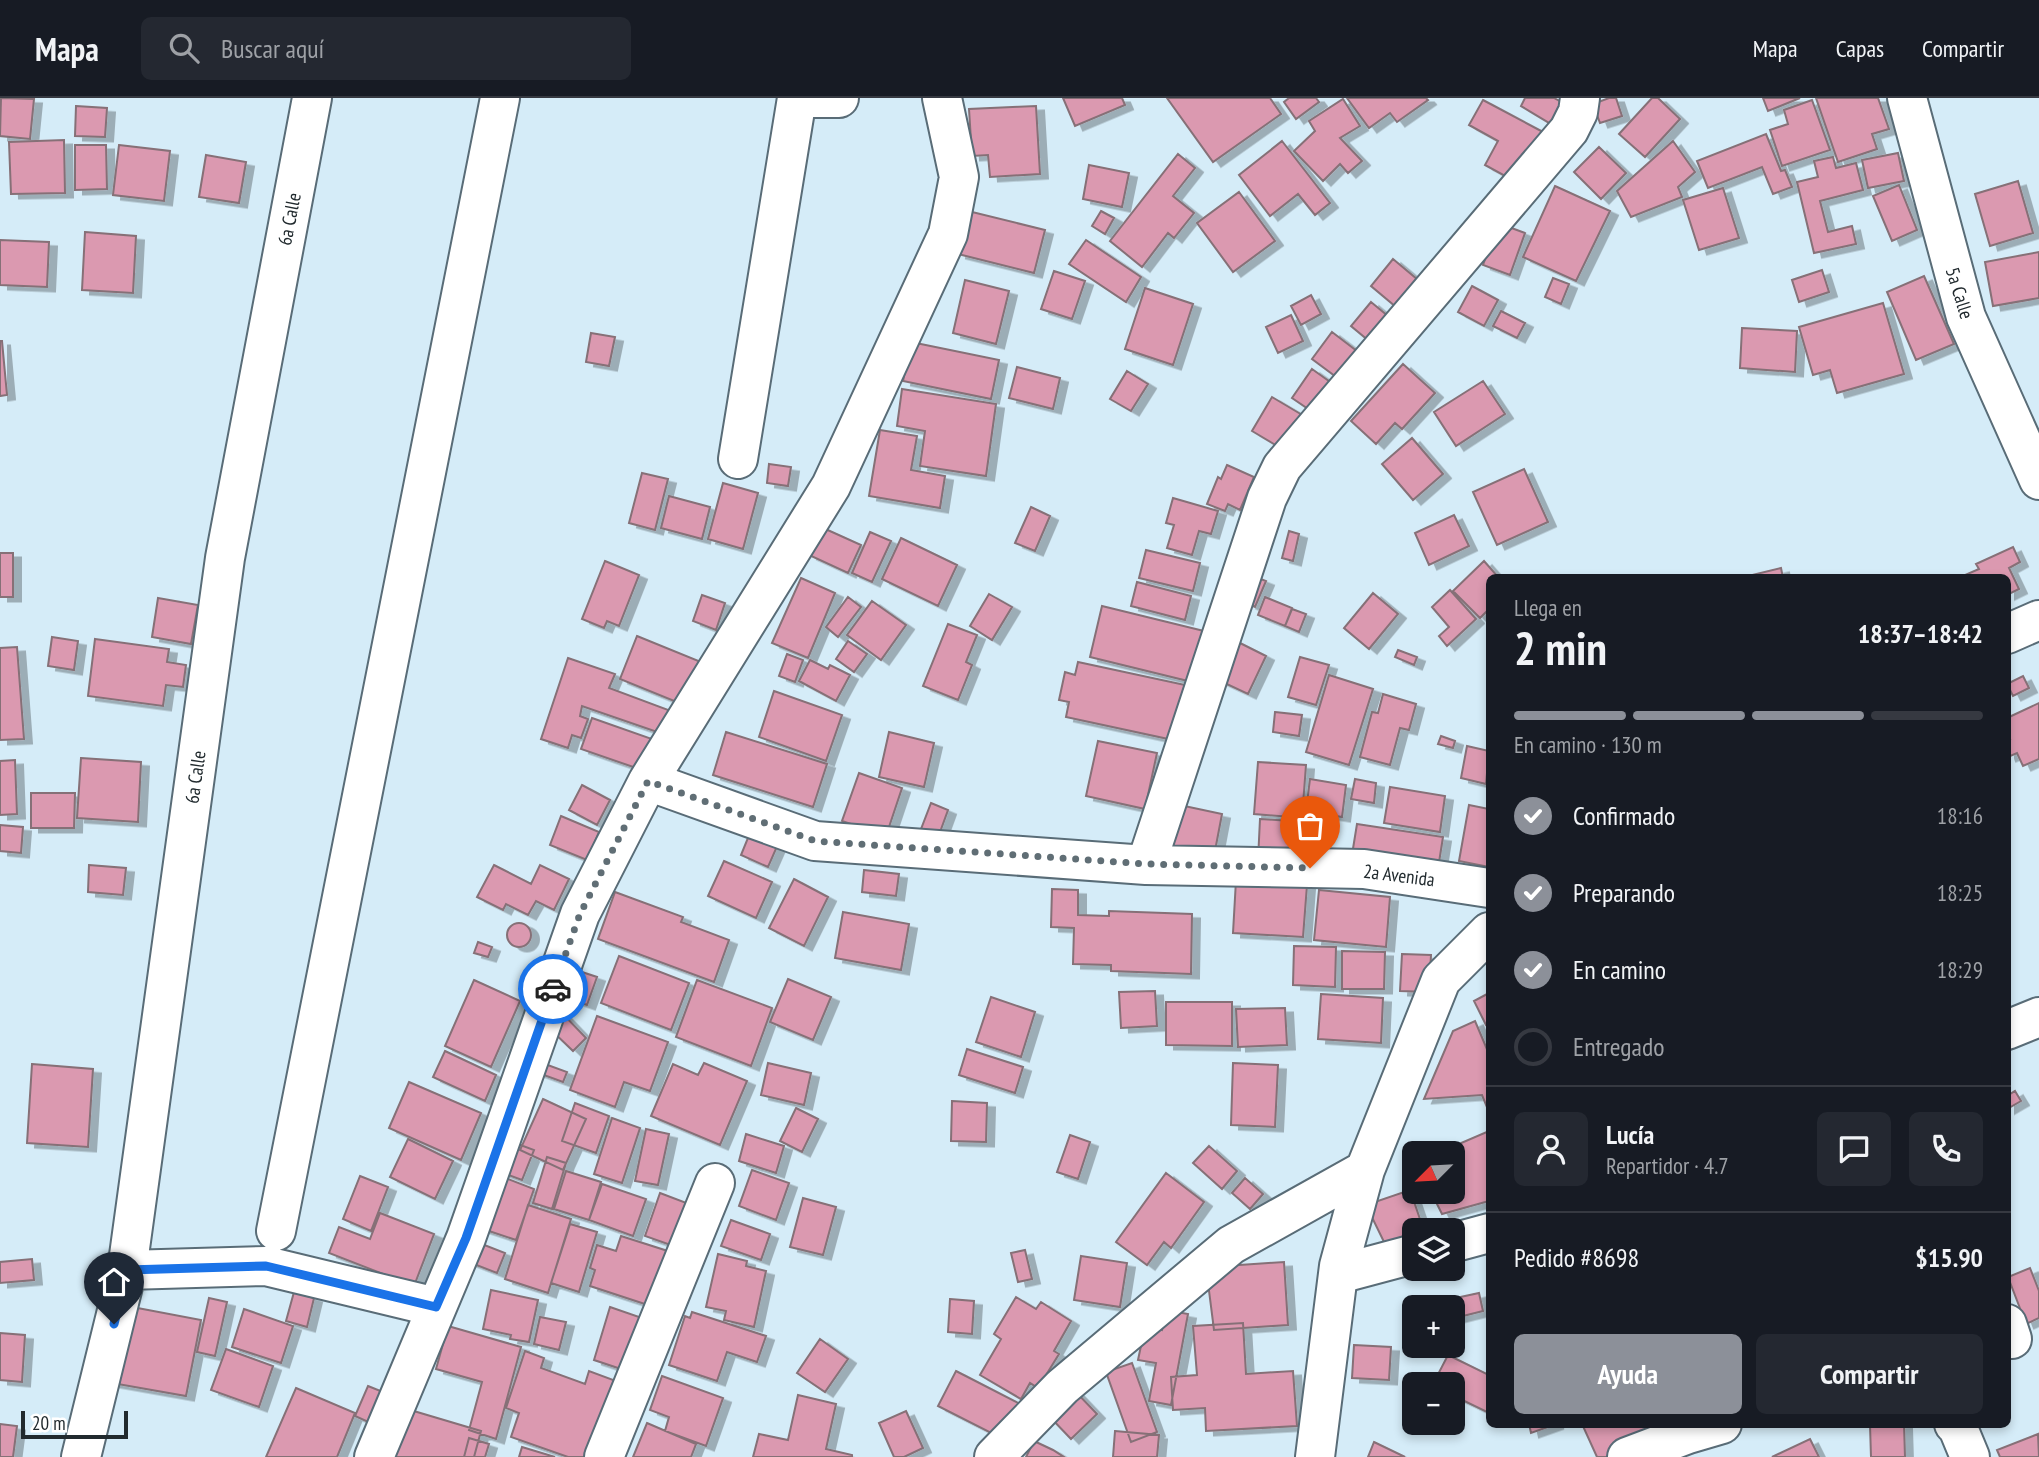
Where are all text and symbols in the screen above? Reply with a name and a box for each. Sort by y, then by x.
search box [141,17,631,80]
text: Mapa [35,27,99,70]
icon: search [165,29,203,67]
text: Buscar aquí [221,32,324,65]
text: Mapa [1753,33,1798,64]
text: Capas [1836,33,1884,64]
text: Compartir [1922,33,2004,64]
street label: 6a Calle [272,191,306,247]
street label: 5a Calle [1941,264,1979,322]
text: Llega en [1514,593,1582,622]
text: 18:37–18:42 [1858,617,1983,650]
text: 2 min [1514,618,1607,678]
text: En camino · 130 m [1514,730,1662,759]
street label: 6a Calle [179,749,211,805]
pin [1280,796,1340,868]
icon: check [1514,797,1552,835]
text: Confirmado [1573,799,1675,832]
text: 18:16 [1937,801,1983,830]
icon: bag [1291,807,1329,845]
street label: 2a Avenida [1362,859,1436,891]
icon: check [1514,874,1552,912]
text: Preparando [1573,876,1675,909]
text: 18:25 [1937,878,1983,907]
icon: check [1514,951,1552,989]
text: En camino [1573,953,1666,986]
courier [518,954,588,1024]
text: 18:29 [1937,955,1983,984]
icon: car [534,970,572,1008]
text: Entregado [1573,1030,1665,1063]
button: person [1514,1112,1588,1186]
button: chat [1817,1112,1891,1186]
button: phone [1909,1112,1983,1186]
text: Lucía [1606,1118,1654,1151]
north arrow [1402,1141,1465,1204]
map controls [1402,1141,1465,1435]
text: Repartidor · 4.7 [1606,1151,1729,1180]
button: layers [1402,1218,1465,1281]
text: Pedido #8698 [1514,1241,1639,1274]
text: $15.90 [1915,1241,1983,1274]
pin [84,1252,144,1324]
icon: home [95,1263,133,1301]
button: + [1402,1295,1465,1358]
button: Ayuda [1514,1334,1742,1414]
button: Compartir [1756,1334,1983,1414]
button: − [1402,1372,1465,1435]
scale bar [21,1408,128,1440]
text: 20 m [32,1411,66,1435]

